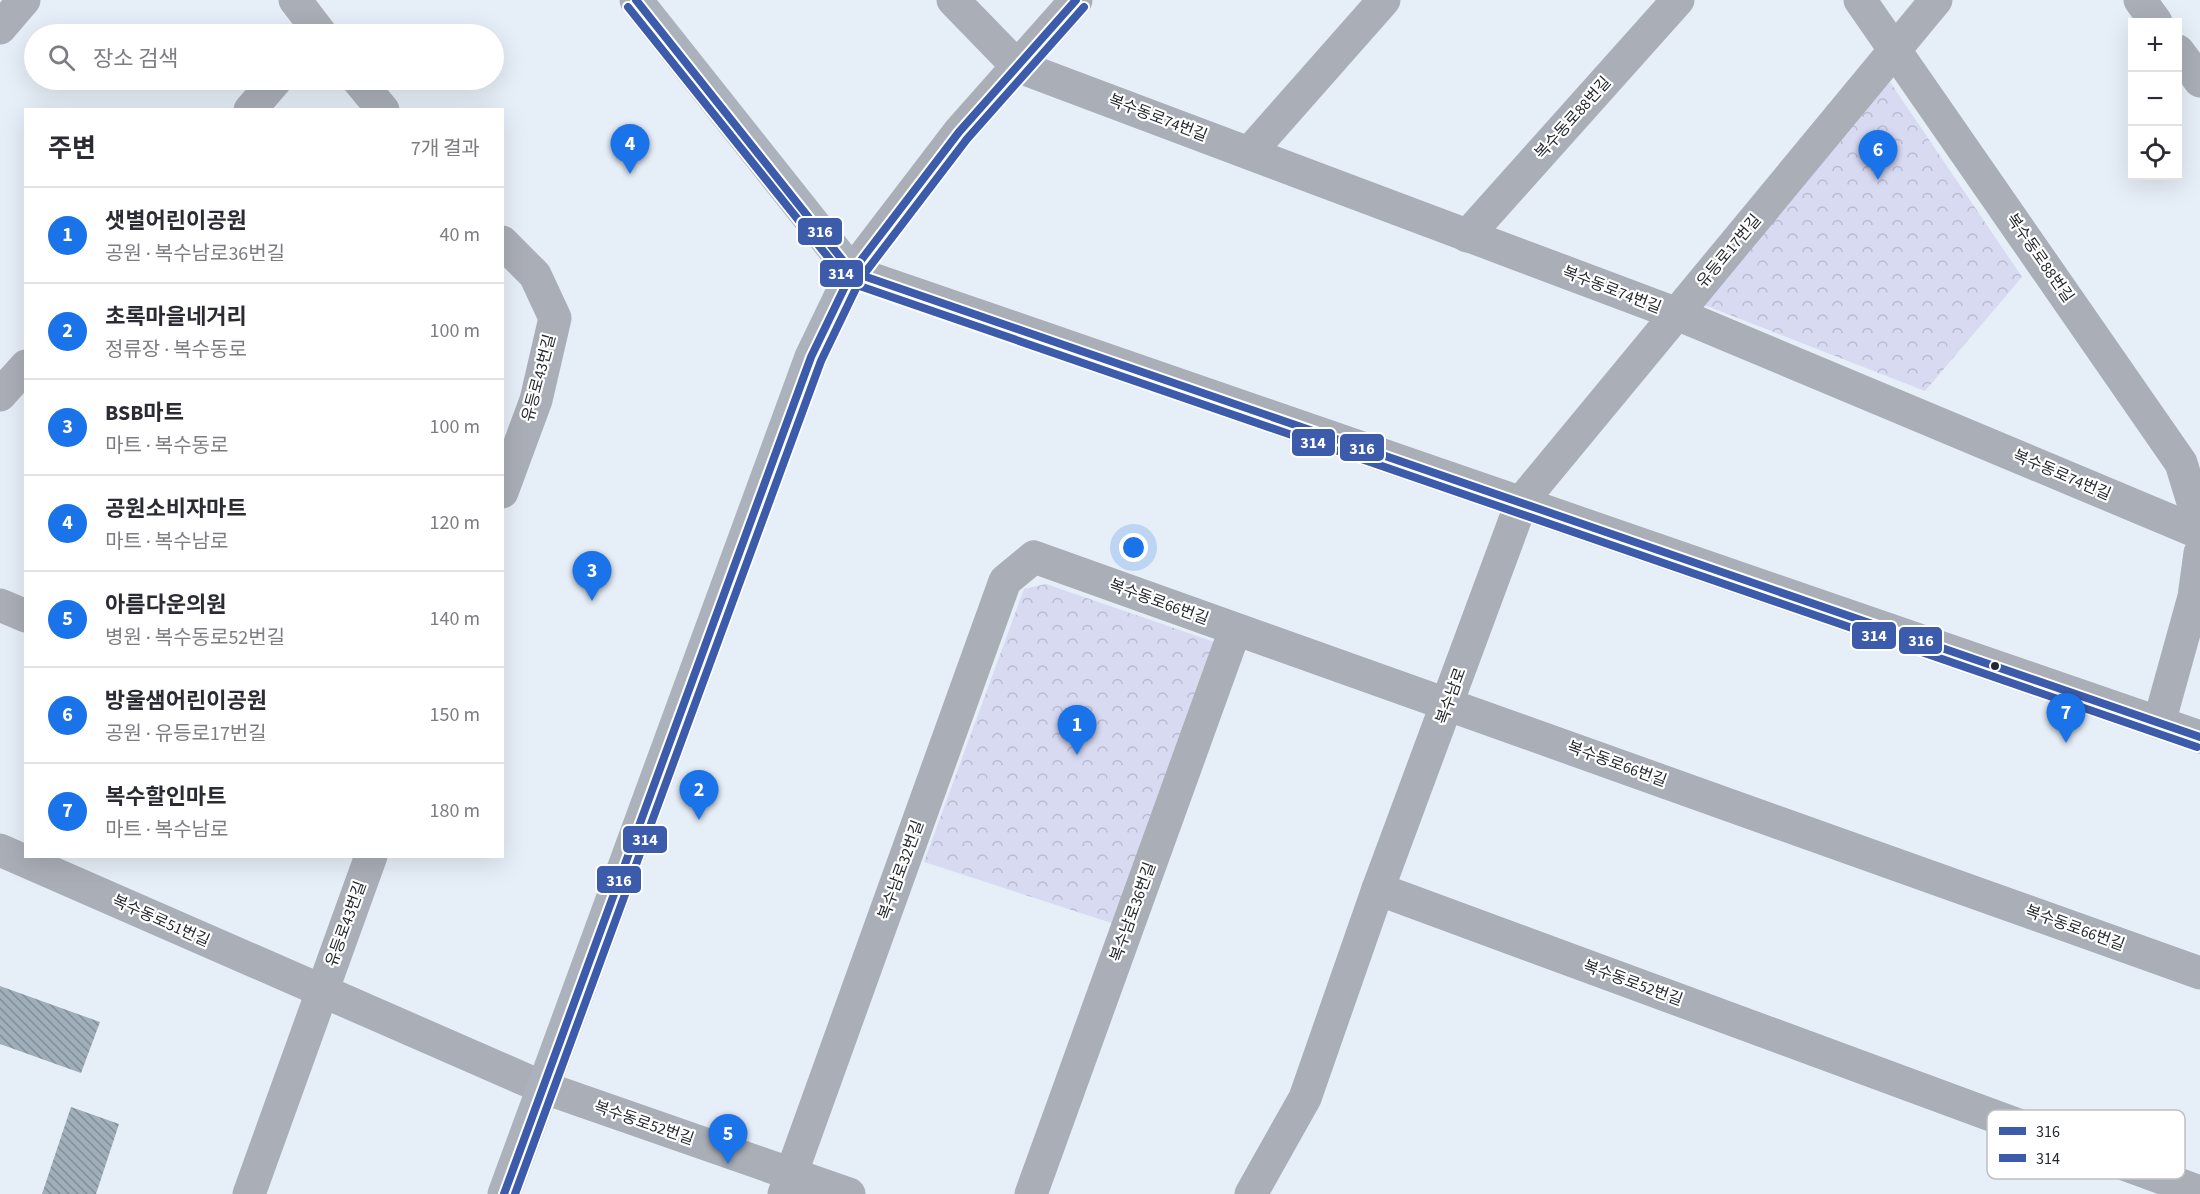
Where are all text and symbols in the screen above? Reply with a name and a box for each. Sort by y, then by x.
map controls [2128,18,2182,180]
button: + [2128,18,2182,72]
search box [24,24,504,90]
icon: search [45,41,78,74]
text: 장소 검색 [93,43,178,75]
street label: 복수동로88번길 [1530,72,1616,164]
button: − [2128,72,2182,126]
street label: 복수동로74번길 [1105,89,1211,147]
pin: 4 [610,124,650,174]
button: locate [2128,126,2182,180]
text: 주변 [48,130,96,167]
pin: 6 [1858,130,1898,180]
text: 7개 결과 [411,135,480,163]
text: 샛별어린이공원 [105,205,247,237]
street label: 복수동로88번길 [2001,209,2079,307]
street label: 유등로17번길 [1692,210,1766,292]
line badge: 316 [797,217,843,246]
text: 1 [62,221,73,249]
text: 40 m [440,221,480,249]
text: 316 [807,221,833,243]
text: 공원 · 복수남로36번길 [105,240,285,268]
line badge: 314 [819,259,864,288]
street label: 복수동로74번길 [1559,261,1665,319]
text: 314 [828,263,854,285]
text: 초록마을네거리 [105,301,247,333]
text: 2 [62,317,73,345]
text: 100 m [430,317,480,345]
street label: 유등로43번길 [517,332,561,424]
text: 정류장 · 복수동로 [105,336,247,364]
text: BSB마트 [105,397,184,429]
text: 3 [62,413,73,441]
text: 100 m [430,413,480,441]
line badge: 314 [1291,428,1336,457]
text: 마트 · 복수동로 [105,432,228,460]
text: 314 [1300,432,1326,454]
line badge: 316 [1339,433,1385,462]
text: 316 [1349,438,1375,460]
street label: 복수동로74번길 [2010,445,2114,505]
text: 공원소비자마트 [105,493,247,525]
text: 4 [62,509,73,537]
text: 120 m [430,509,480,537]
text: 마트 · 복수남로 [105,528,228,556]
your location [1119,533,1148,562]
pin: 3 [572,552,612,601]
street label: 복수동로66번길 [1106,574,1212,630]
text: 아름다운의원 [105,589,226,621]
text: 5 [62,605,73,633]
text: 140 m [430,605,480,633]
line badge: 314 [1851,621,1897,650]
text: 병원 · 복수동로52번길 [105,624,285,652]
text: 314 [1861,625,1887,647]
line badge: 316 [1898,626,1943,655]
text: 316 [1908,630,1934,652]
unlabelled marker [1989,660,2001,672]
street label: 복수남로 [1431,664,1471,727]
text: 방울샘어린이공원 [105,685,267,717]
pin: 7 [2046,694,2086,743]
text: 6 [62,701,73,729]
text: 150 m [430,701,480,729]
pin: 1 [1058,706,1096,755]
text: 공원 · 유등로17번길 [105,720,267,748]
street label: 복수동로66번길 [1564,736,1670,792]
pin: 2 [680,770,718,820]
text: 복수할인마트 [105,781,226,813]
text: 7 [62,797,73,825]
text: 180 m [430,797,480,825]
text: 마트 · 복수남로 [105,816,228,844]
street label: 복수남로32번길 [873,817,929,923]
line badge: 314 [622,825,668,854]
text: 314 [632,829,658,851]
street label: 복수남로36번길 [1105,859,1161,965]
line badge: 316 [596,865,642,894]
text: 316 [606,870,632,892]
street label: 유등로43번길 [320,878,372,970]
street label: 복수동로51번길 [109,890,213,952]
street label: 복수동로66번길 [2022,900,2128,956]
street label: 복수동로52번길 [1580,955,1686,1011]
street label: 복수동로52번길 [591,1096,697,1150]
legend [1987,1110,2185,1179]
pin: 5 [708,1114,748,1164]
text: 316 [2036,1121,2060,1143]
text: 314 [2036,1148,2060,1170]

